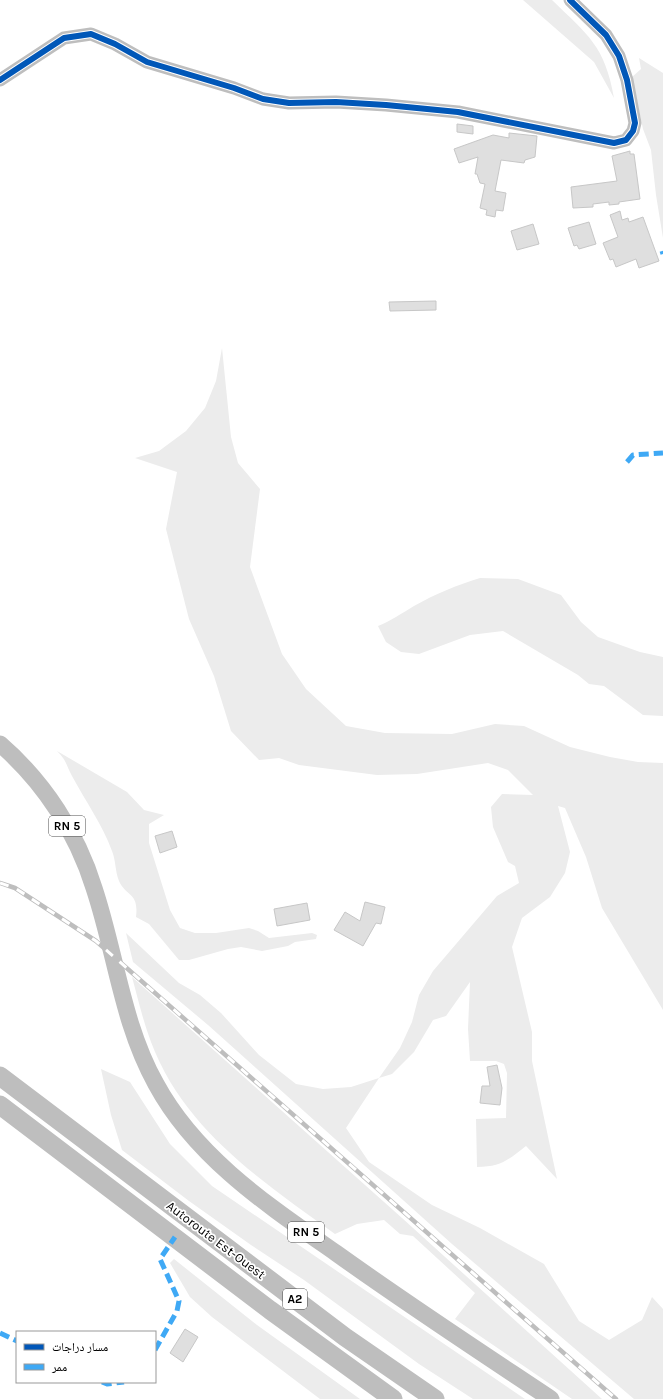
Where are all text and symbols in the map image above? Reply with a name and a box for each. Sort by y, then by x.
road number: RN 5 [49,816,85,836]
street label: Autoroute Est-Ouest [164,1198,268,1282]
road number: RN 5 [288,1222,324,1242]
road number: A2 [283,1289,307,1309]
legend [16,1331,156,1383]
text: مسار دراجات [52,1340,108,1354]
text: ممر [51,1360,67,1374]

